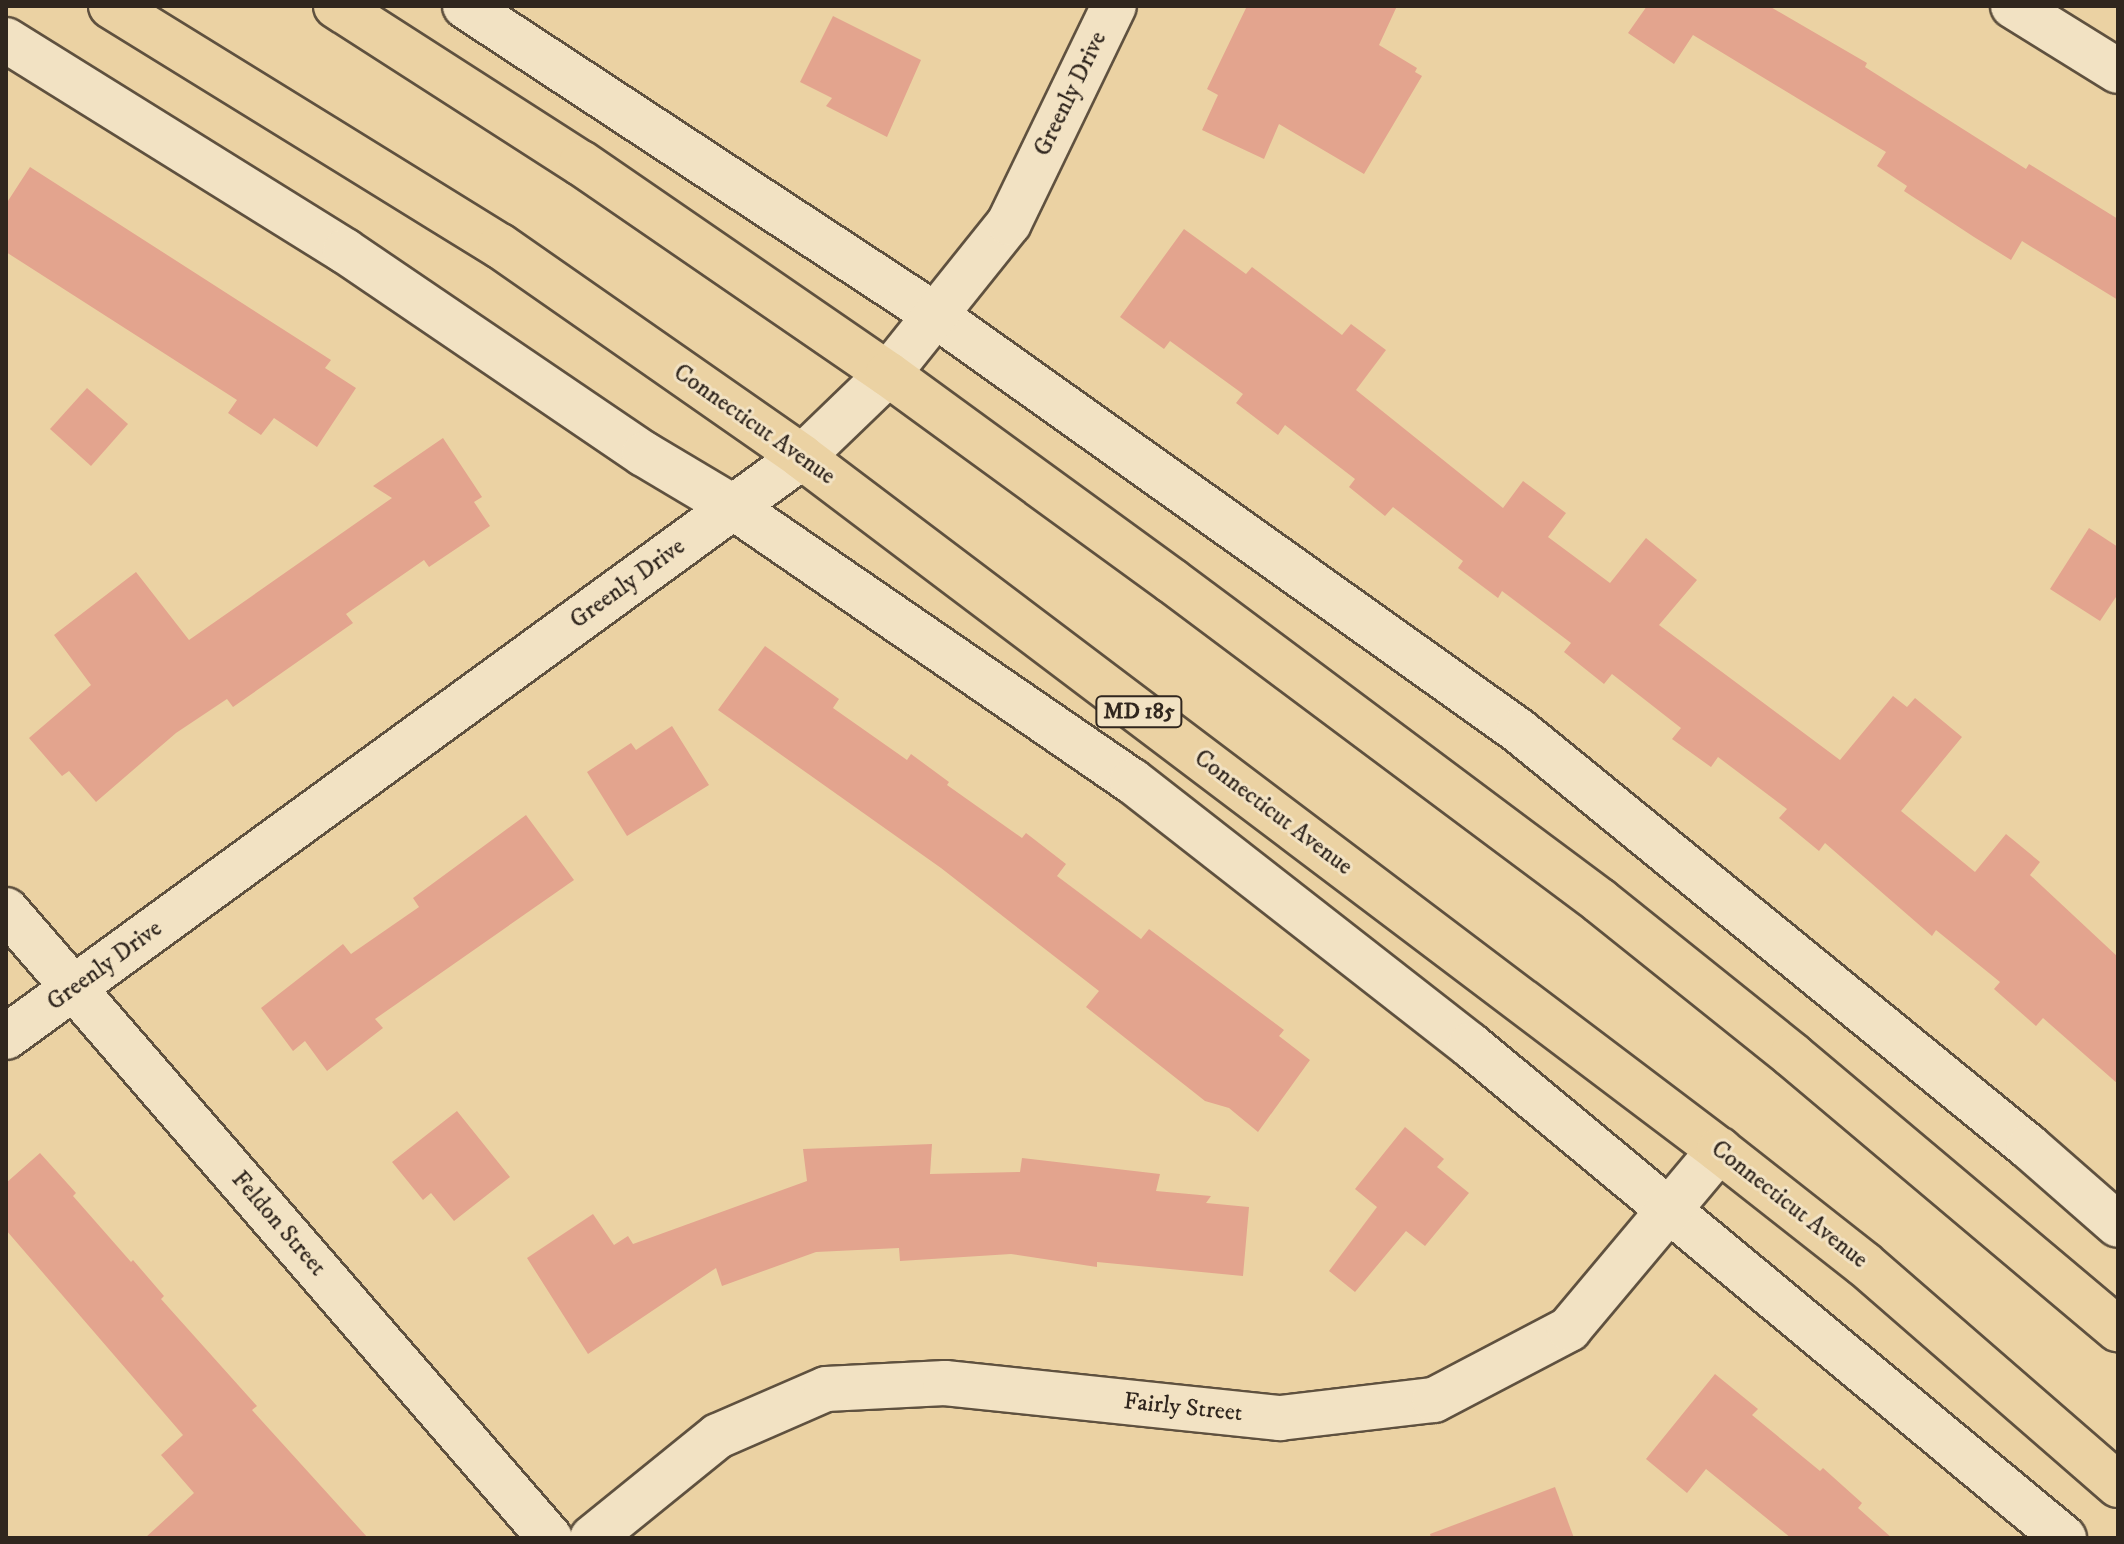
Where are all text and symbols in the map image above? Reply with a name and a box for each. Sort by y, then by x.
street label: Greenly Drive [1028,27,1114,161]
street label: Connecticut Avenue [668,359,840,491]
street label: Greenly Drive [565,533,691,635]
road number: MD 185 [1095,694,1183,730]
street label: Connecticut Avenue [1188,744,1358,882]
street label: Greenly Drive [42,915,168,1017]
street label: Connecticut Avenue [1705,1135,1873,1275]
street label: Feldon Street [225,1166,331,1282]
street label: Fairly Street [1122,1387,1244,1429]

